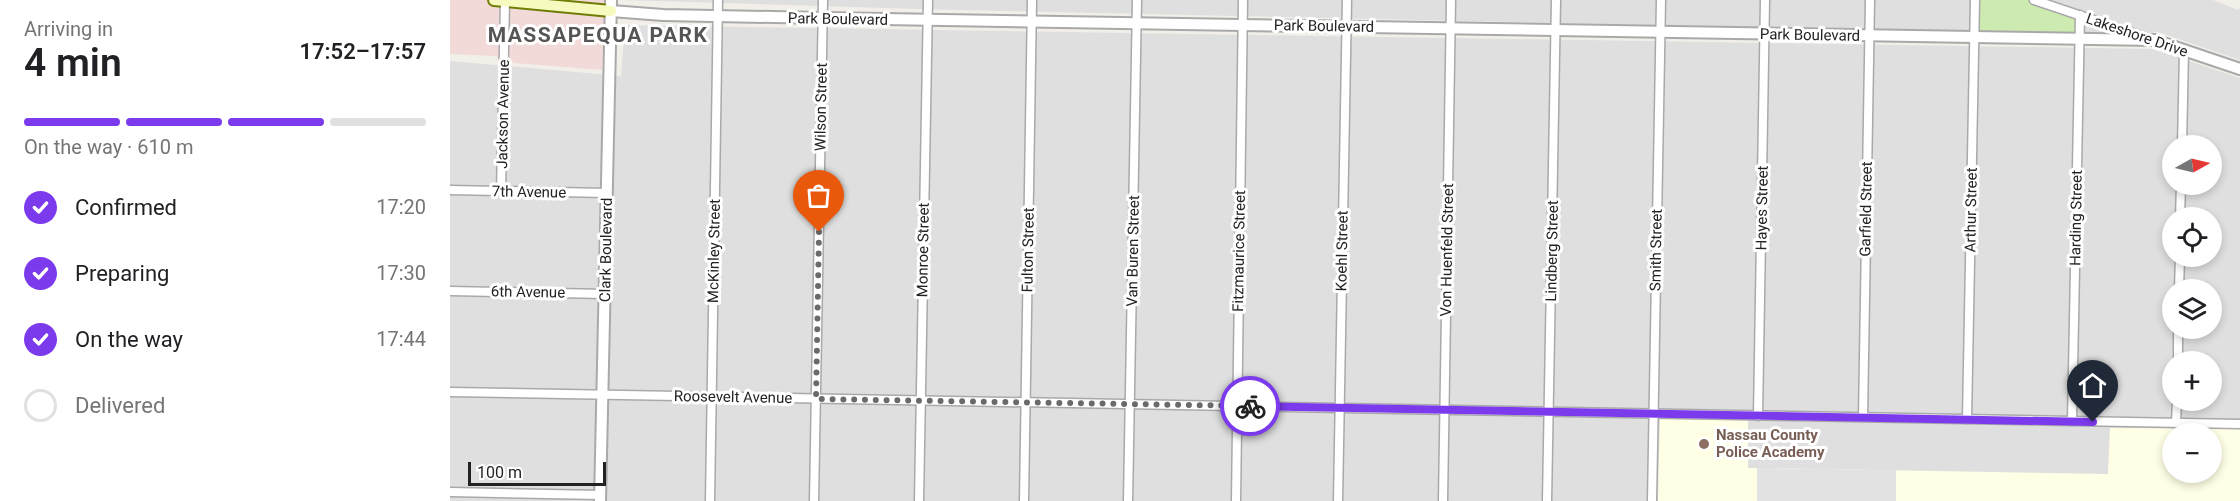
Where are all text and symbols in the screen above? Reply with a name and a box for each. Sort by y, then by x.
street label: Park Boulevard [788,9,888,29]
street label: Lakeshore Drive [2084,9,2190,61]
street label: Park Boulevard [1274,16,1374,36]
text: Arriving in [24,17,113,41]
district label: MASSAPEQUA PARK [488,23,708,47]
street label: Park Boulevard [1760,25,1860,45]
text: 17:52–17:57 [299,39,426,64]
text: 4 min [24,40,122,86]
street label: Jackson Avenue [493,59,513,169]
street label: Wilson Street [811,63,831,151]
text: On the way · 610 m [24,135,193,159]
north arrow [2162,135,2222,195]
map controls [2162,135,2222,483]
street label: Garfield Street [1856,161,1876,257]
street label: Hayes Street [1752,165,1772,251]
street label: Arthur Street [1961,167,1981,253]
pin [793,170,844,232]
street label: Harding Street [2066,170,2086,266]
icon: bag [802,179,835,212]
street label: 7th Avenue [492,182,566,202]
street label: Von Huenfeld Street [1437,183,1457,317]
street label: Fitzmaurice Street [1229,190,1249,312]
icon: check [24,191,57,224]
text: Confirmed [75,195,177,220]
text: 17:20 [376,195,426,219]
street label: Van Buren Street [1123,195,1143,307]
street label: Clark Boulevard [596,198,616,302]
street label: McKinley Street [704,199,724,303]
street label: Lindberg Street [1542,200,1562,302]
street label: Monroe Street [913,202,933,297]
street label: Fulton Street [1018,207,1038,293]
button: locate [2162,207,2222,267]
street label: Smith Street [1646,209,1666,291]
street label: Koehl Street [1332,210,1352,292]
icon: check [24,257,57,290]
text: Preparing [75,261,169,286]
text: 17:30 [376,261,426,285]
button: layers [2162,279,2222,339]
street label: 6th Avenue [491,282,565,302]
icon: check [24,323,57,356]
text: On the way [75,327,183,352]
text: 17:44 [376,327,426,351]
button: + [2162,351,2222,411]
pin [2067,360,2118,422]
icon: home [2076,369,2109,402]
courier [1220,376,1280,436]
street label: Roosevelt Avenue [674,387,792,407]
icon: bike [1234,390,1267,423]
text: Delivered [75,393,165,418]
button: − [2162,423,2222,483]
place label: Nassau County Police Academy [1716,426,1825,461]
marker: Nassau County Police Academy [1697,437,1711,451]
scale bar [468,459,606,486]
text: 100 m [477,463,522,482]

